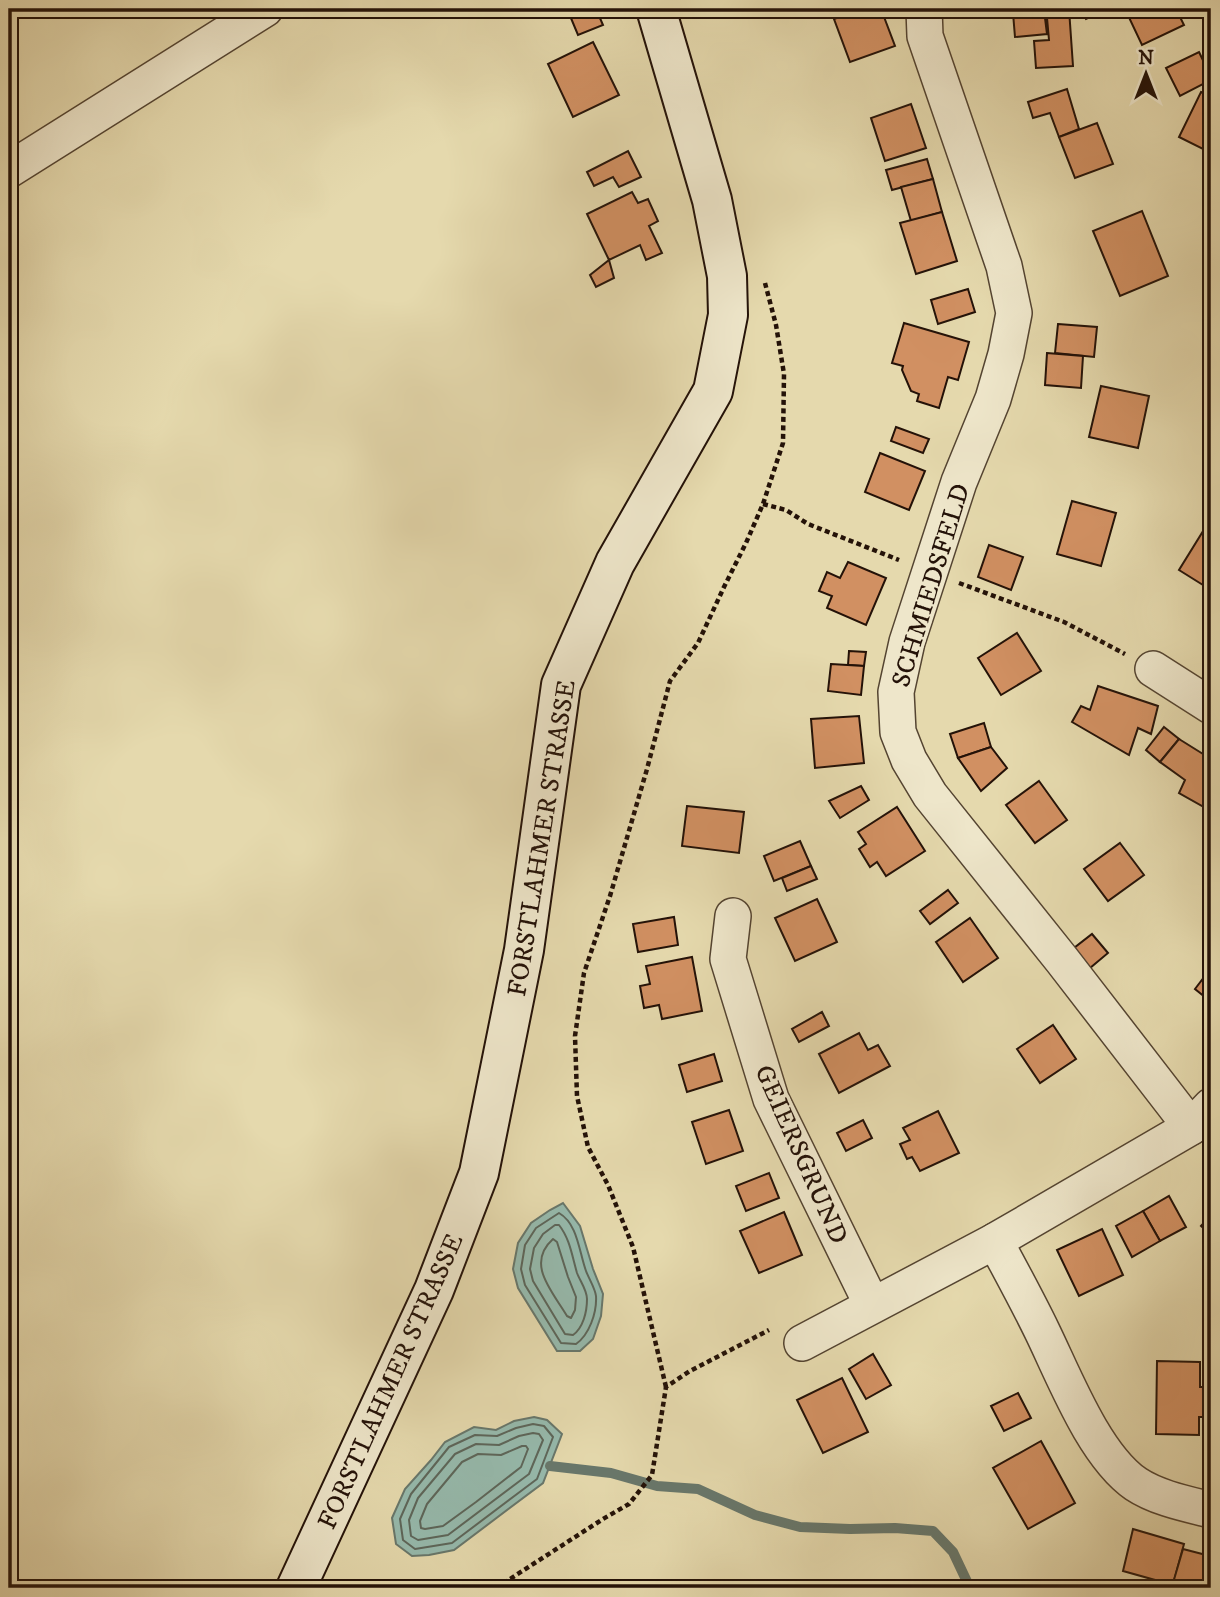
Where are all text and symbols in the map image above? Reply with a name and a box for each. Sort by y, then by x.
north arrow [1112,38,1182,108]
text: N [1138,47,1154,70]
street label: SCHMIEDSFELD [885,480,978,691]
street label: FORSTLAHMER STRASSE [501,678,584,999]
street label: GEIERSGRUND [746,1060,855,1249]
street label: FORSTLAHMER STRASSE [311,1229,472,1535]

